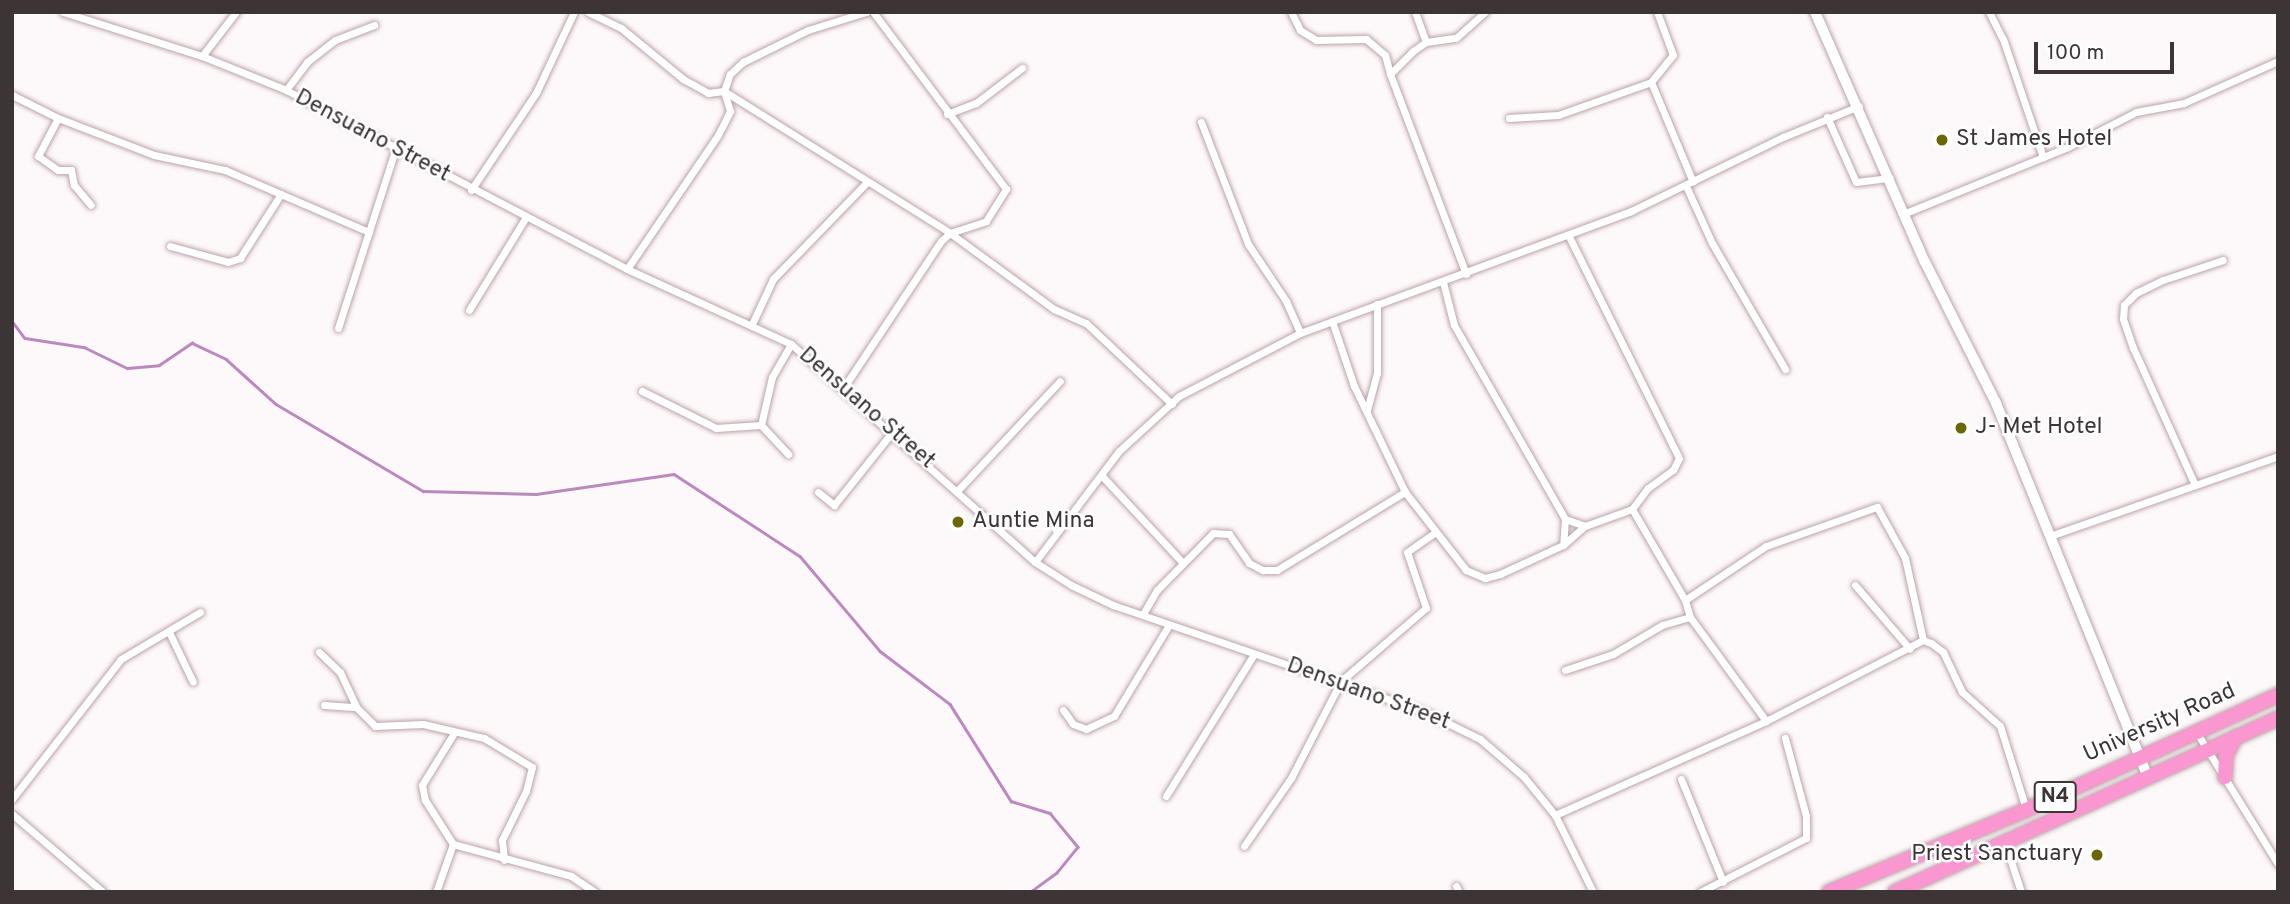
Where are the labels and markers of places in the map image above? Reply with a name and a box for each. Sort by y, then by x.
place label: St James Hotel [1956,126,2112,154]
marker: St James Hotel [1934,132,1950,148]
place label: J- Met Hotel [1975,414,2103,442]
marker: J- Met Hotel [1953,420,1969,436]
place label: Auntie Mina [972,508,1095,536]
marker: Auntie Mina [950,514,966,530]
place label: Priest Sanctuary [1911,841,2083,869]
marker: Priest Sanctuary [2089,847,2105,863]

